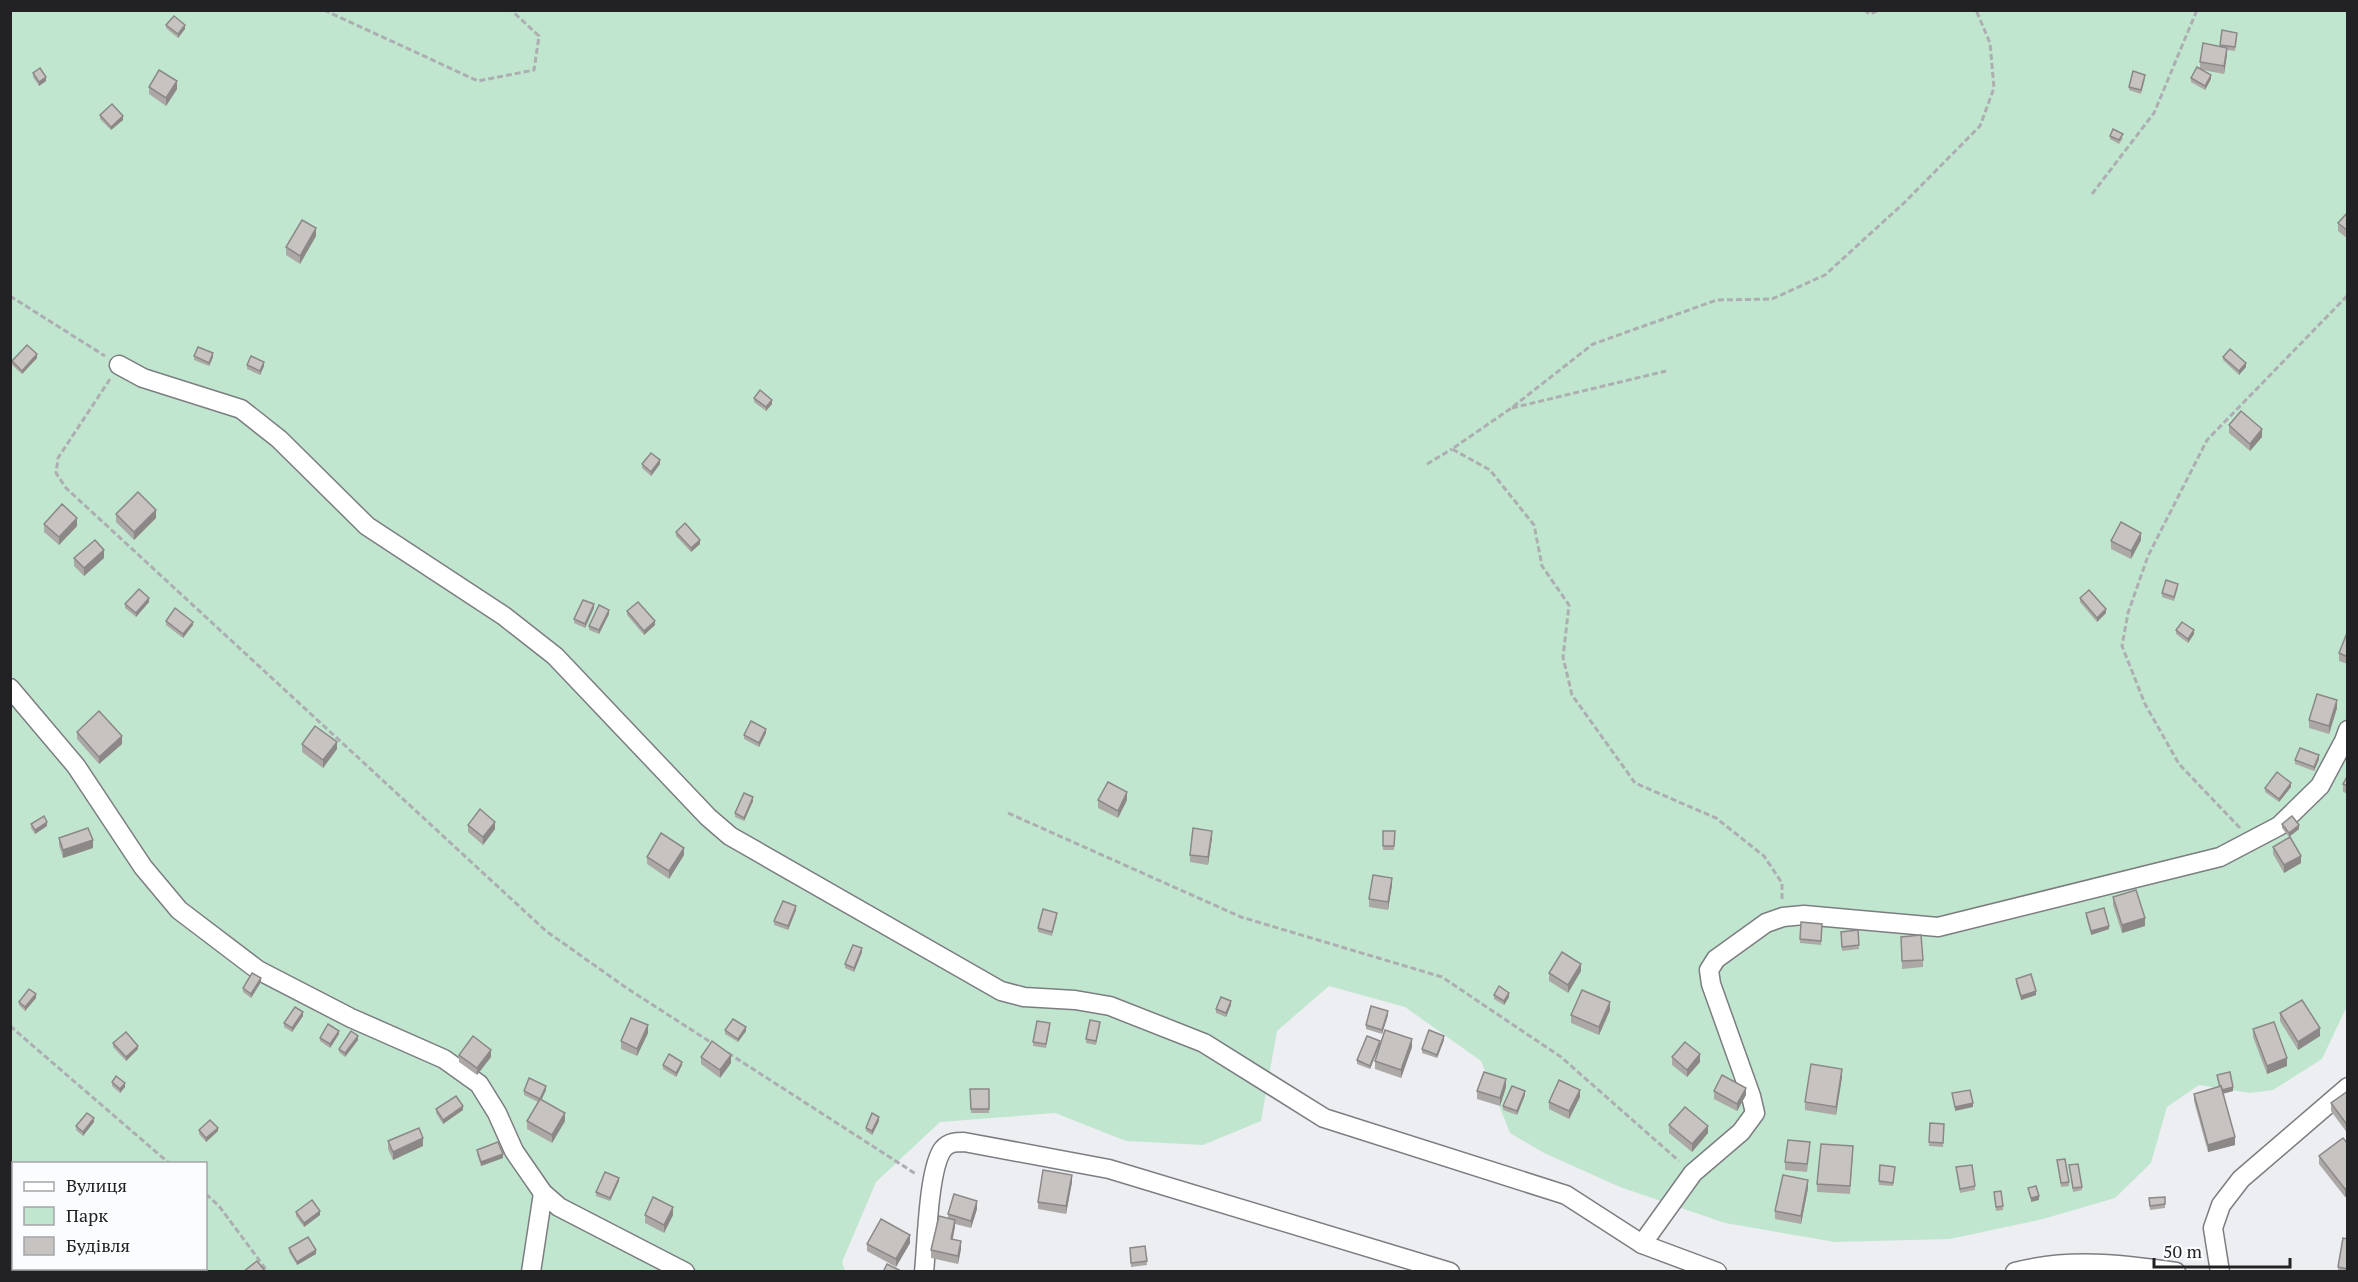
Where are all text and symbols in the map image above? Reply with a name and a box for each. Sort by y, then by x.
legend [12,1162,207,1270]
text: Вулиця [66,1173,127,1197]
text: Парк [66,1203,108,1227]
scale bar [2154,1231,2290,1269]
text: Будівля [66,1233,130,1257]
text: 50 m [2163,1239,2203,1263]

